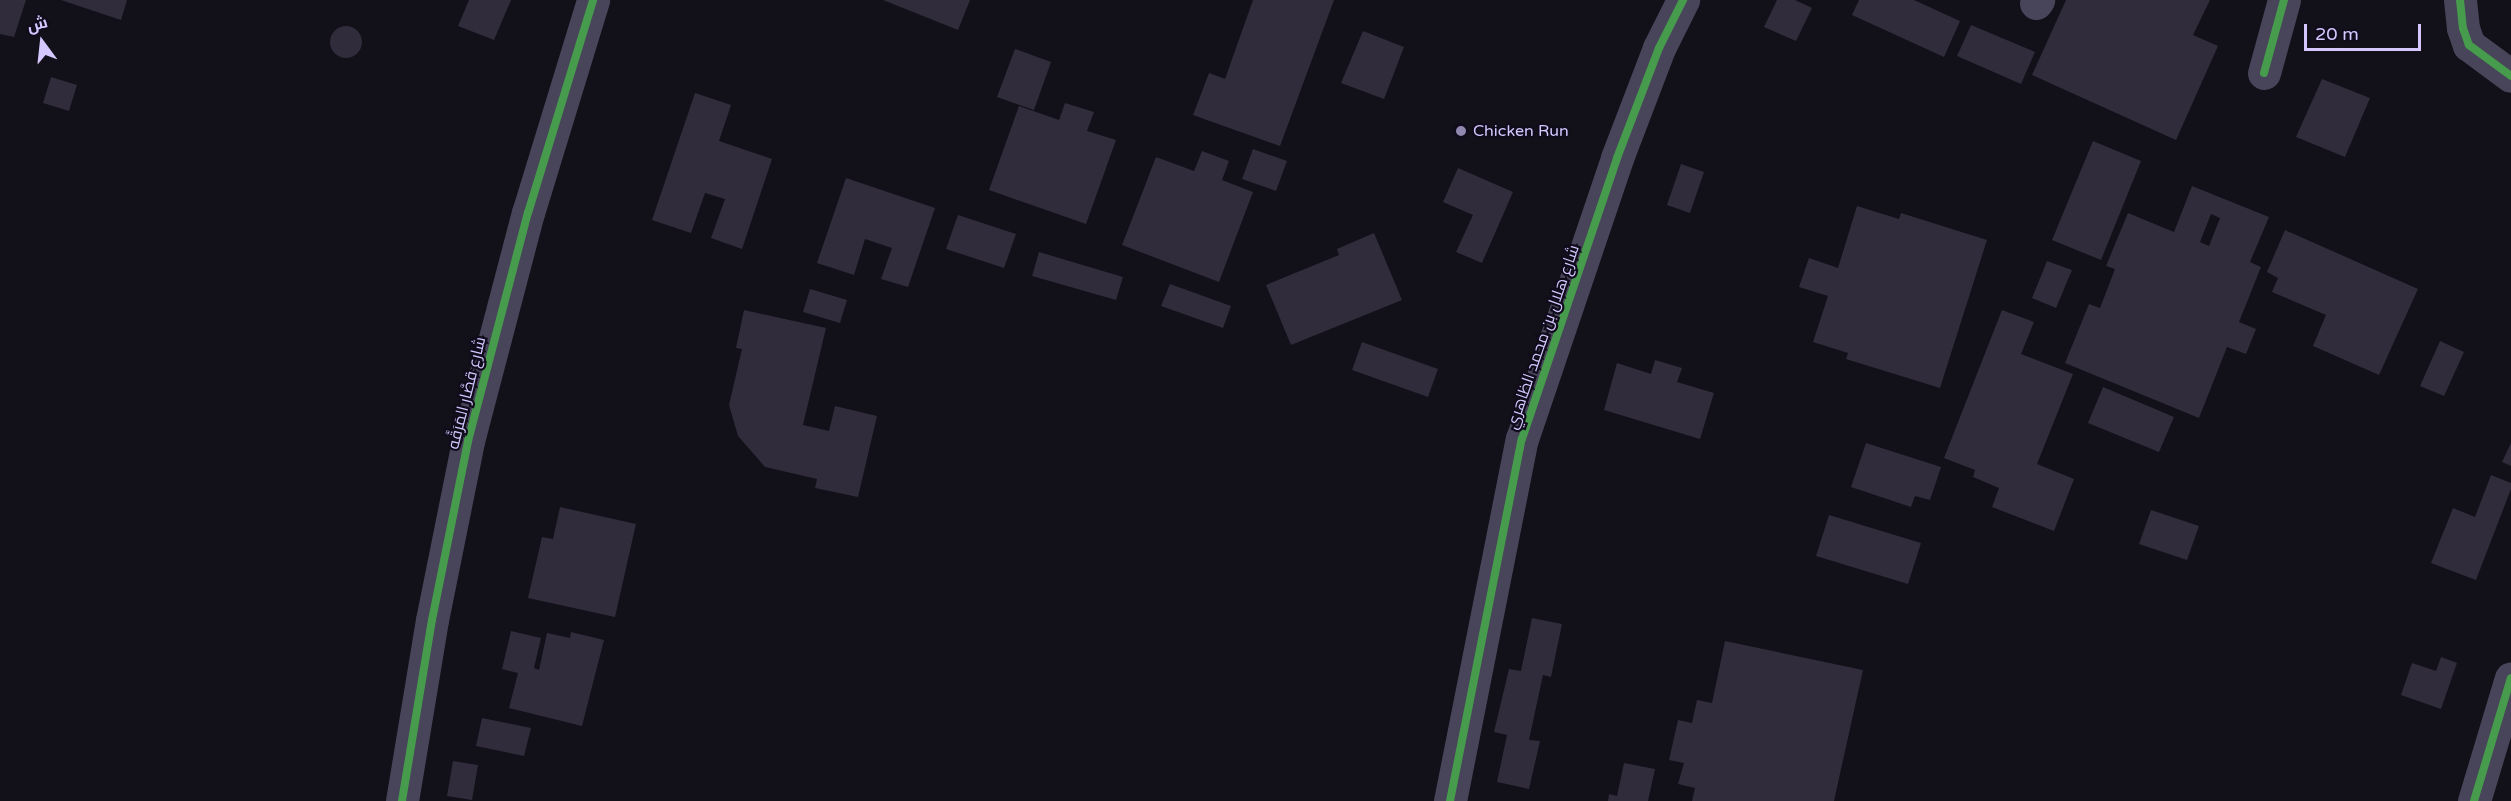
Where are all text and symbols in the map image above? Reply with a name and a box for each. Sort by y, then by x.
north arrow [12,12,72,72]
text: ش [25,12,50,37]
scale bar [2307,12,2424,50]
text: 20 m [2315,23,2359,45]
place label: Chicken Run [1473,121,1569,141]
marker: Chicken Run [1454,124,1468,138]
street label: شارع هلال بن محمد الظاهري [1502,242,1584,432]
street label: شارع قصَّار المَرَقَّه [444,335,490,451]

